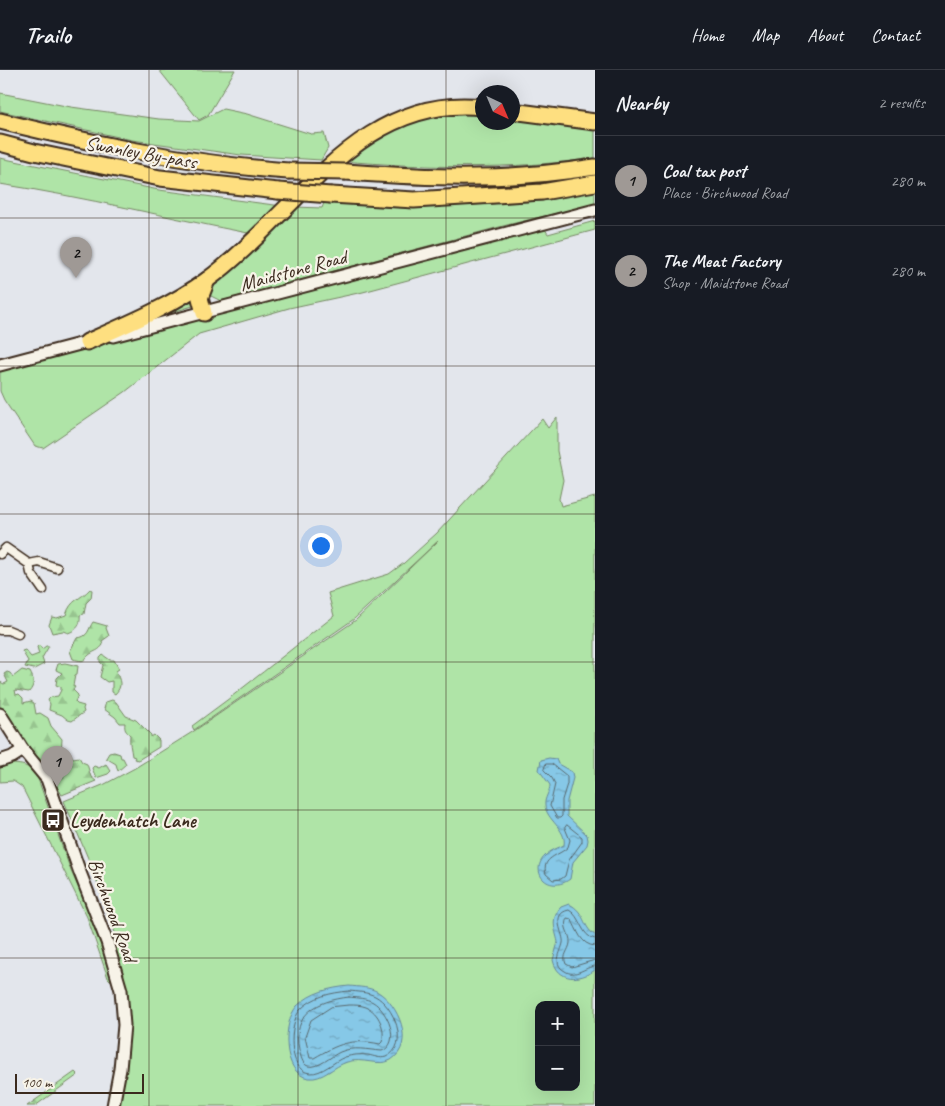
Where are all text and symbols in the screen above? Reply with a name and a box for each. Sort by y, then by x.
text: Trailo [25,20,71,50]
text: Home [691,24,724,46]
text: Map [752,24,779,46]
text: About [807,24,843,46]
text: Contact [871,24,920,46]
north arrow [475,85,520,130]
text: Nearby [615,90,668,116]
text: 2 results [878,93,925,113]
street label: Swanley By-pass [83,130,201,175]
text: Coal tax post [662,159,746,183]
text: 1 [627,171,635,191]
text: 280 m [891,171,925,191]
text: Place · Birchwood Road [662,183,787,203]
pin: 2 [60,237,92,278]
street label: Maidstone Road [237,243,352,297]
text: The Meat Factory [662,249,781,273]
text: 2 [627,261,635,281]
text: 280 m [891,261,925,281]
text: Shop · Maidstone Road [662,273,787,293]
your location [308,533,334,559]
pin: 1 [41,746,73,787]
bus stop icon: Leydenhatch Lane [40,807,66,833]
place label: Leydenhatch Lane [70,808,197,833]
street label: Birchwood Road [82,855,144,968]
map controls [535,1001,580,1091]
button: + [535,1001,580,1046]
button: − [535,1046,580,1091]
scale bar [15,1071,144,1094]
text: 100 m [22,1074,52,1091]

